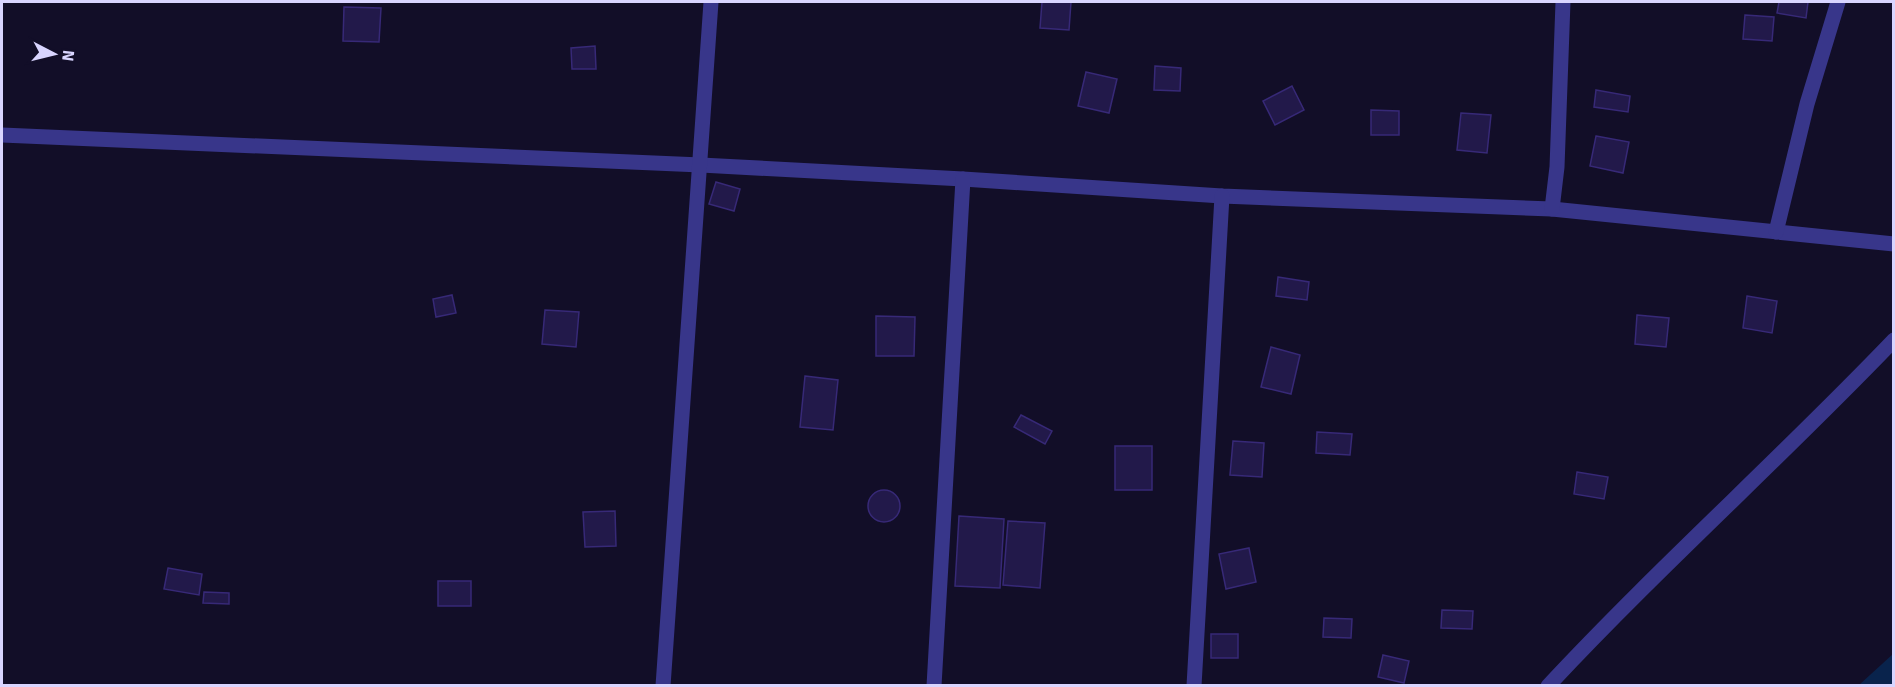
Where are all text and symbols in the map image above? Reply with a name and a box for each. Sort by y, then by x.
north arrow [24,24,84,84]
text: N [57,49,78,62]

